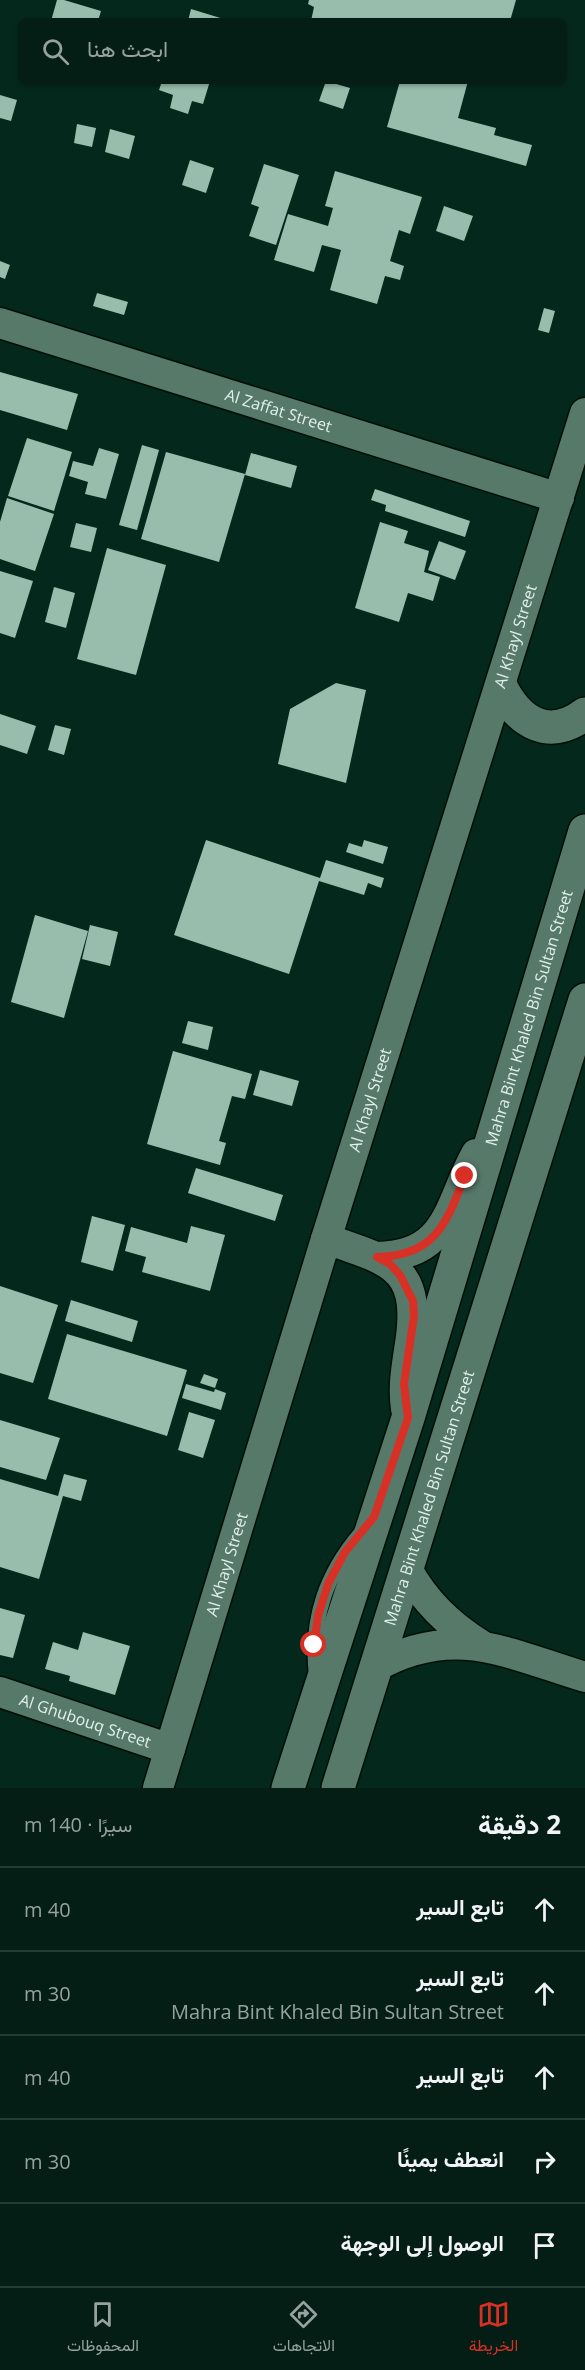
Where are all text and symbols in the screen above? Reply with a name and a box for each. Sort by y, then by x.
search box [18,18,567,84]
text: ابحث هنا [87,33,168,63]
icon: search [39,35,72,68]
street label: Al Zaffat Street [223,383,335,437]
street label: Al Khayl Street [488,581,542,691]
street label: Mahra Bint Khaled Bin Sultan Street [480,887,578,1149]
street label: Al Khayl Street [343,1045,396,1155]
route end [451,1162,477,1188]
street label: Mahra Bint Khaled Bin Sultan Street [379,1367,479,1628]
street label: Al Khayl Street [200,1509,253,1619]
route start [300,1631,326,1657]
street label: Al Ghubouq Street [17,1688,154,1753]
text: 2 دقيقة [478,1806,561,1842]
text: سيرًا · 140 m [24,1811,132,1838]
text: تابع السير [416,1891,504,1921]
icon: ahead [528,1893,561,1926]
text: 40 m [24,1896,71,1923]
text: تابع السير [416,1962,504,1992]
icon: ahead [528,1977,561,2010]
text: 30 m [24,1980,71,2007]
text: Mahra Bint Khaled Bin Sultan Street [171,1998,504,2025]
text: تابع السير [416,2059,504,2089]
icon: ahead [528,2061,561,2094]
text: 40 m [24,2064,71,2091]
text: انعطف يمينًا [397,2143,504,2173]
icon: right [528,2145,561,2178]
text: 30 m [24,2148,71,2175]
text: الوصول إلى الوجهة [340,2227,504,2257]
icon: arrive [528,2229,561,2262]
tab: المحفوظات [67,2298,139,2360]
tab: الاتجاهات [273,2298,335,2360]
tab: الخريطة [469,2298,518,2360]

